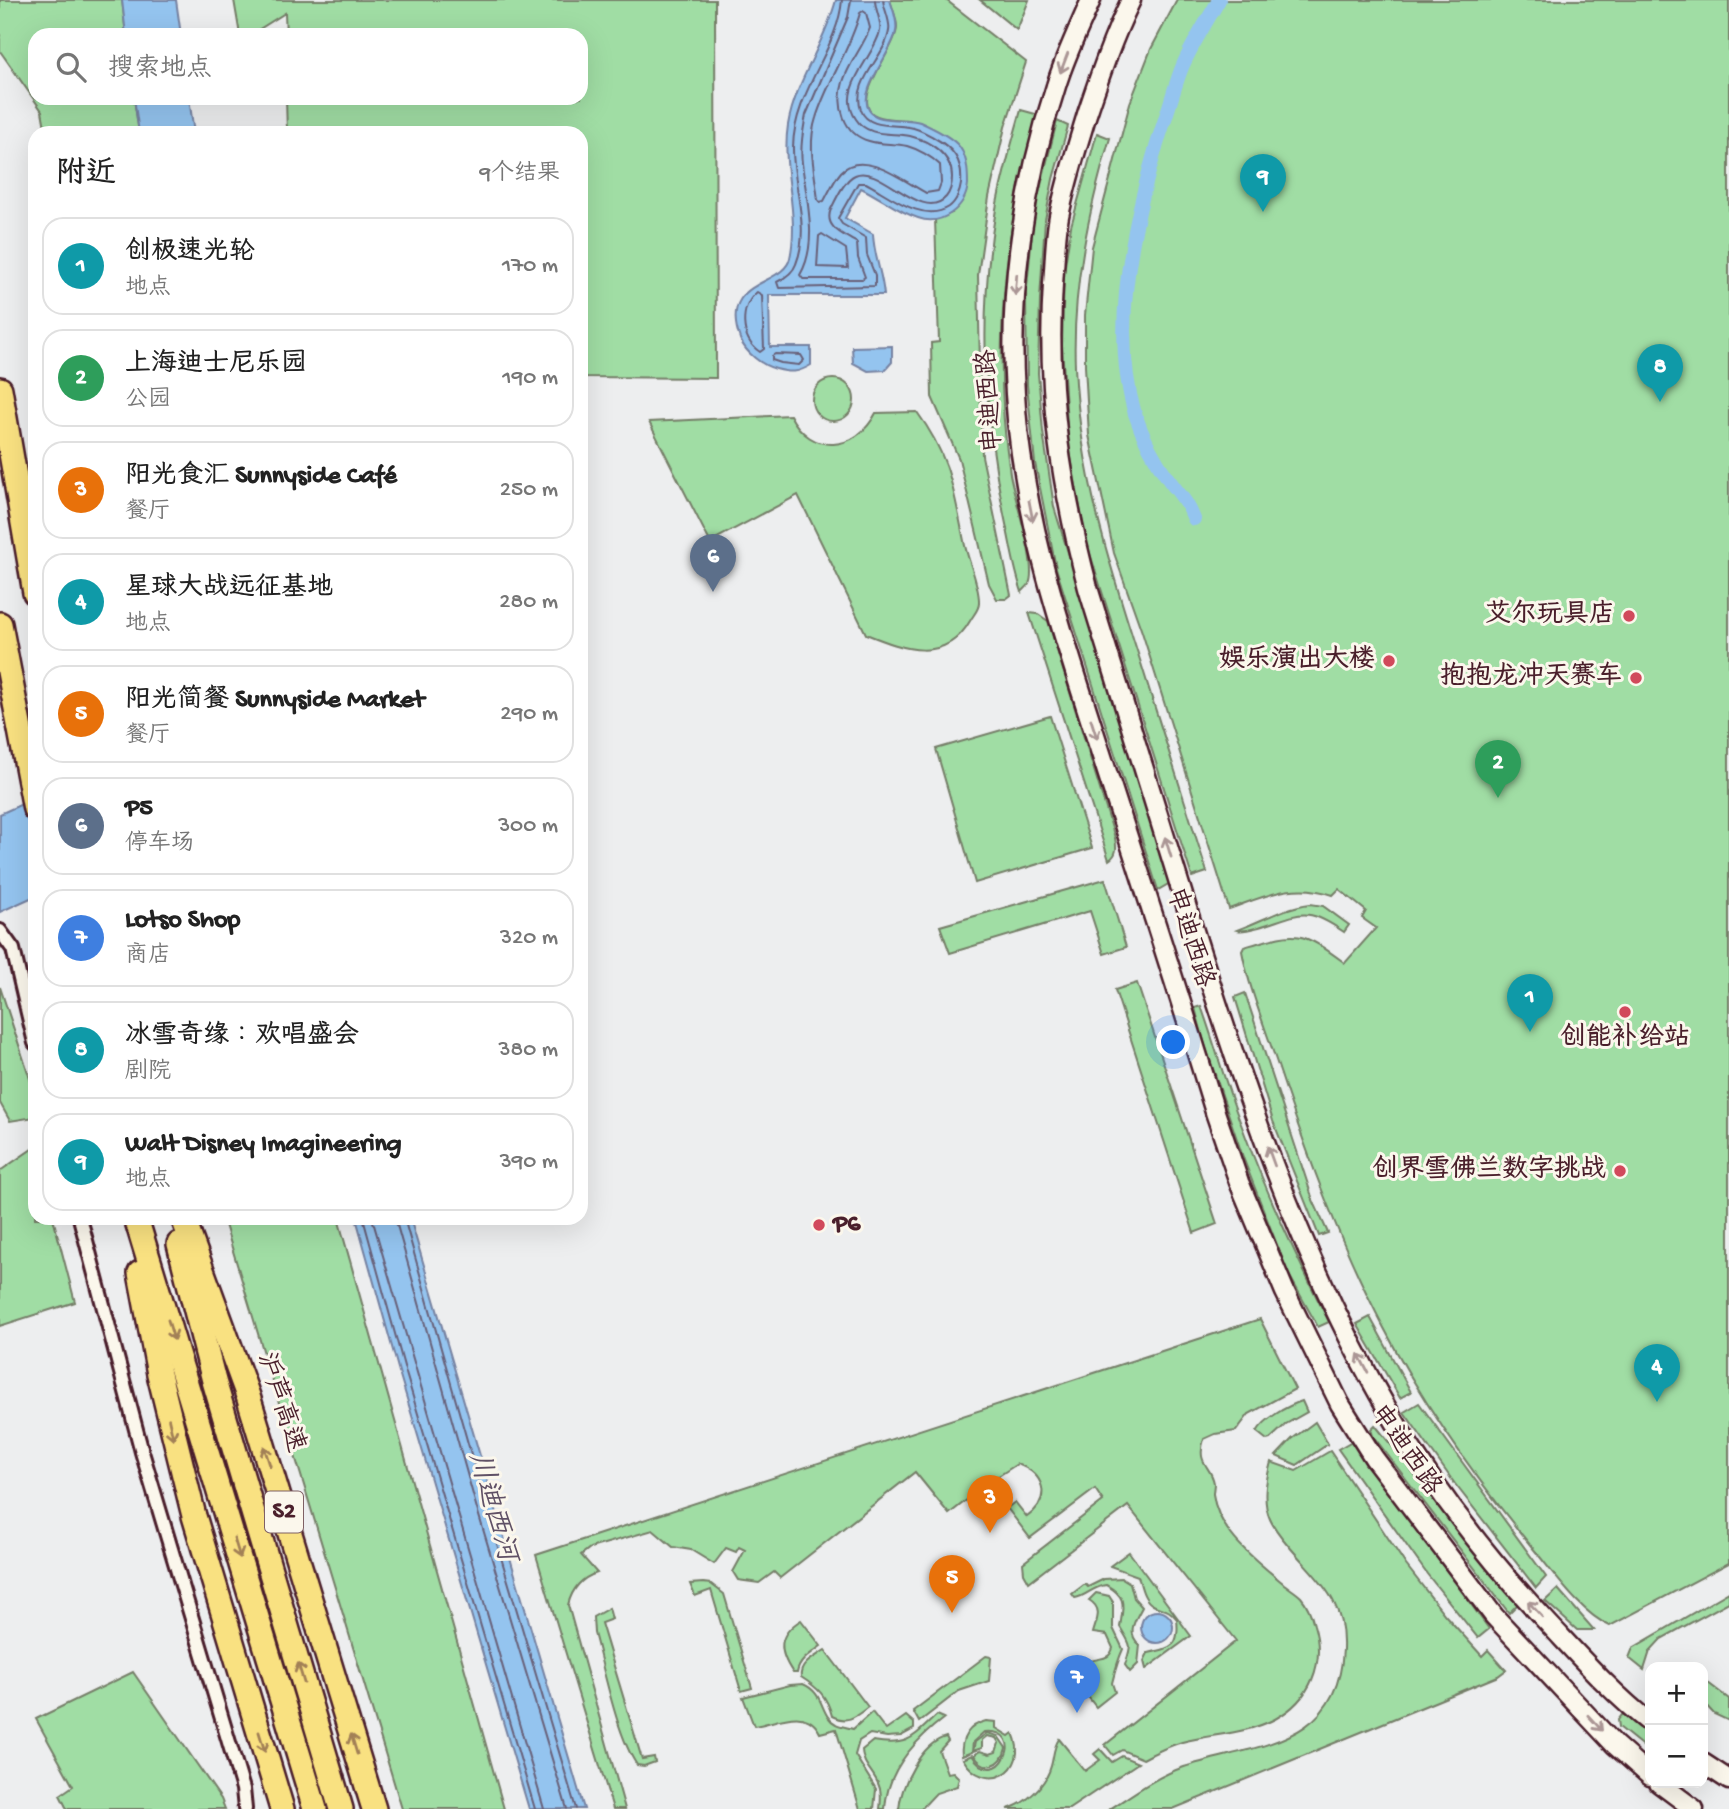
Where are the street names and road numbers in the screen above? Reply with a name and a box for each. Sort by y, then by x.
street label: 申迪西路 [971,348,1011,454]
street label: 申迪西路 [1157,883,1221,992]
street label: 沪芦高速 [248,1348,312,1457]
street label: 申迪西路 [1361,1398,1448,1502]
road number: S2 [265,1492,303,1532]

